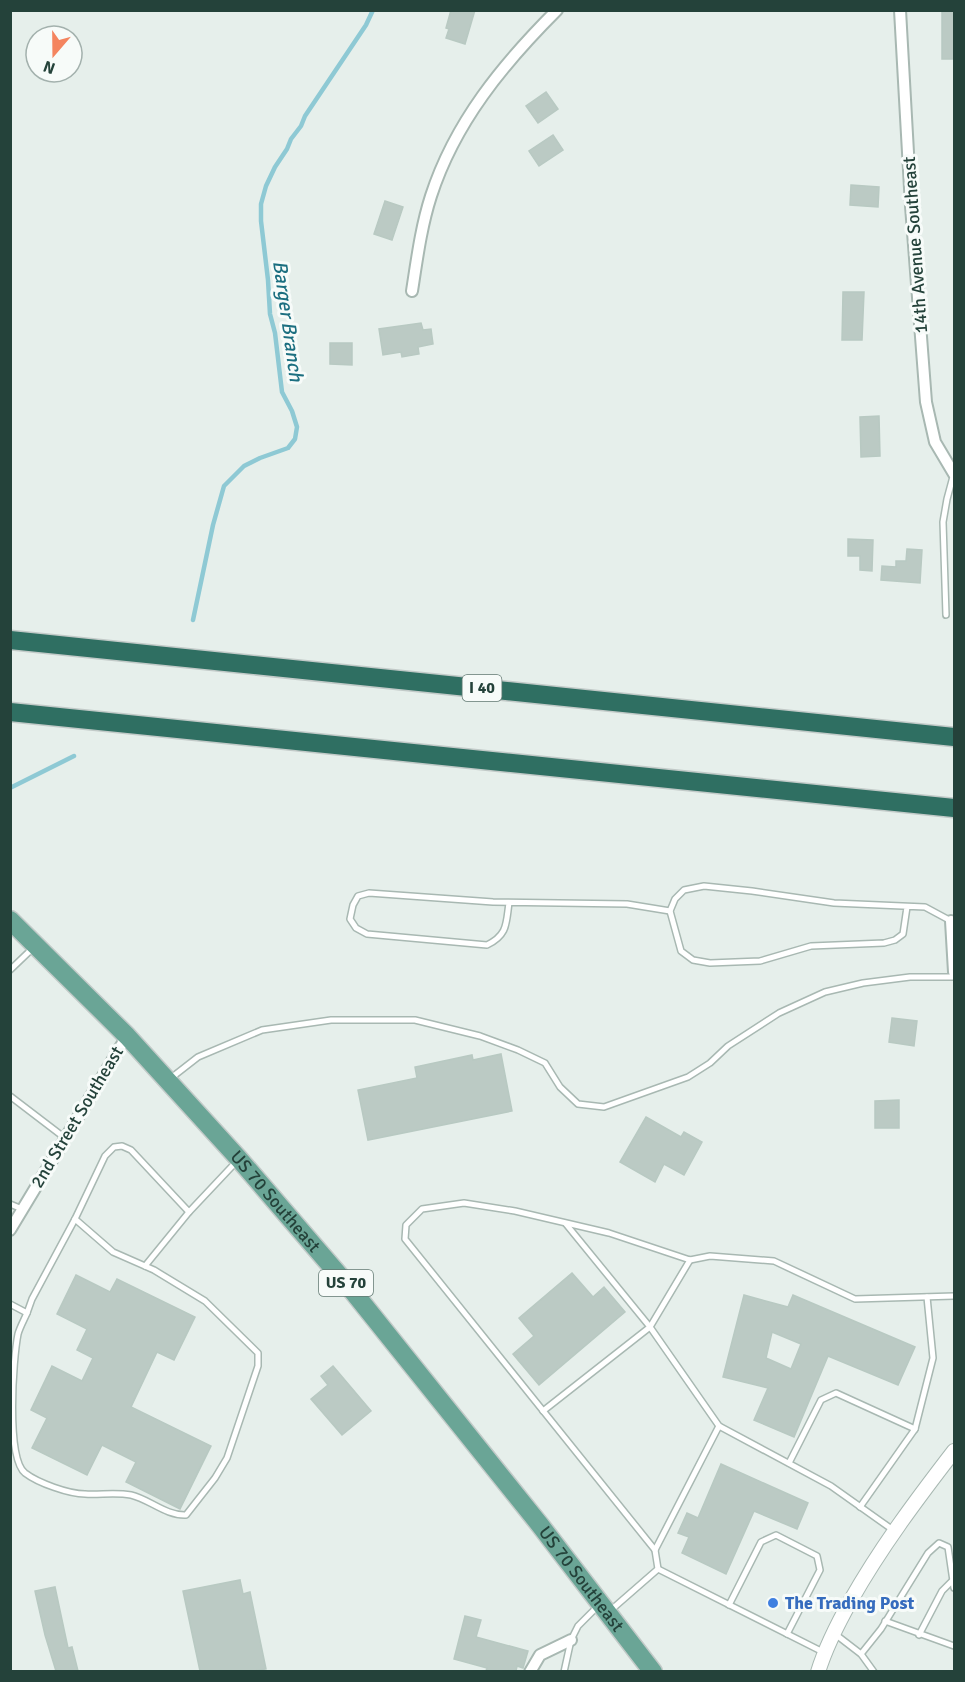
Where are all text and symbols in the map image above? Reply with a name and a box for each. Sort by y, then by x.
north arrow [24,24,84,84]
text: N [41,56,58,78]
street label: 14th Avenue Southeast [898,156,932,334]
water label: Barger Branch [267,259,309,384]
road number: I 40 [462,675,502,701]
street label: 2nd Street Southeast [26,1042,128,1192]
street label: US 70 Southeast [226,1146,325,1257]
road number: US 70 [319,1270,373,1296]
street label: US 70 Southeast [534,1522,629,1636]
place label: The Trading Post [785,1592,914,1614]
marker: The Trading Post [766,1596,780,1610]

